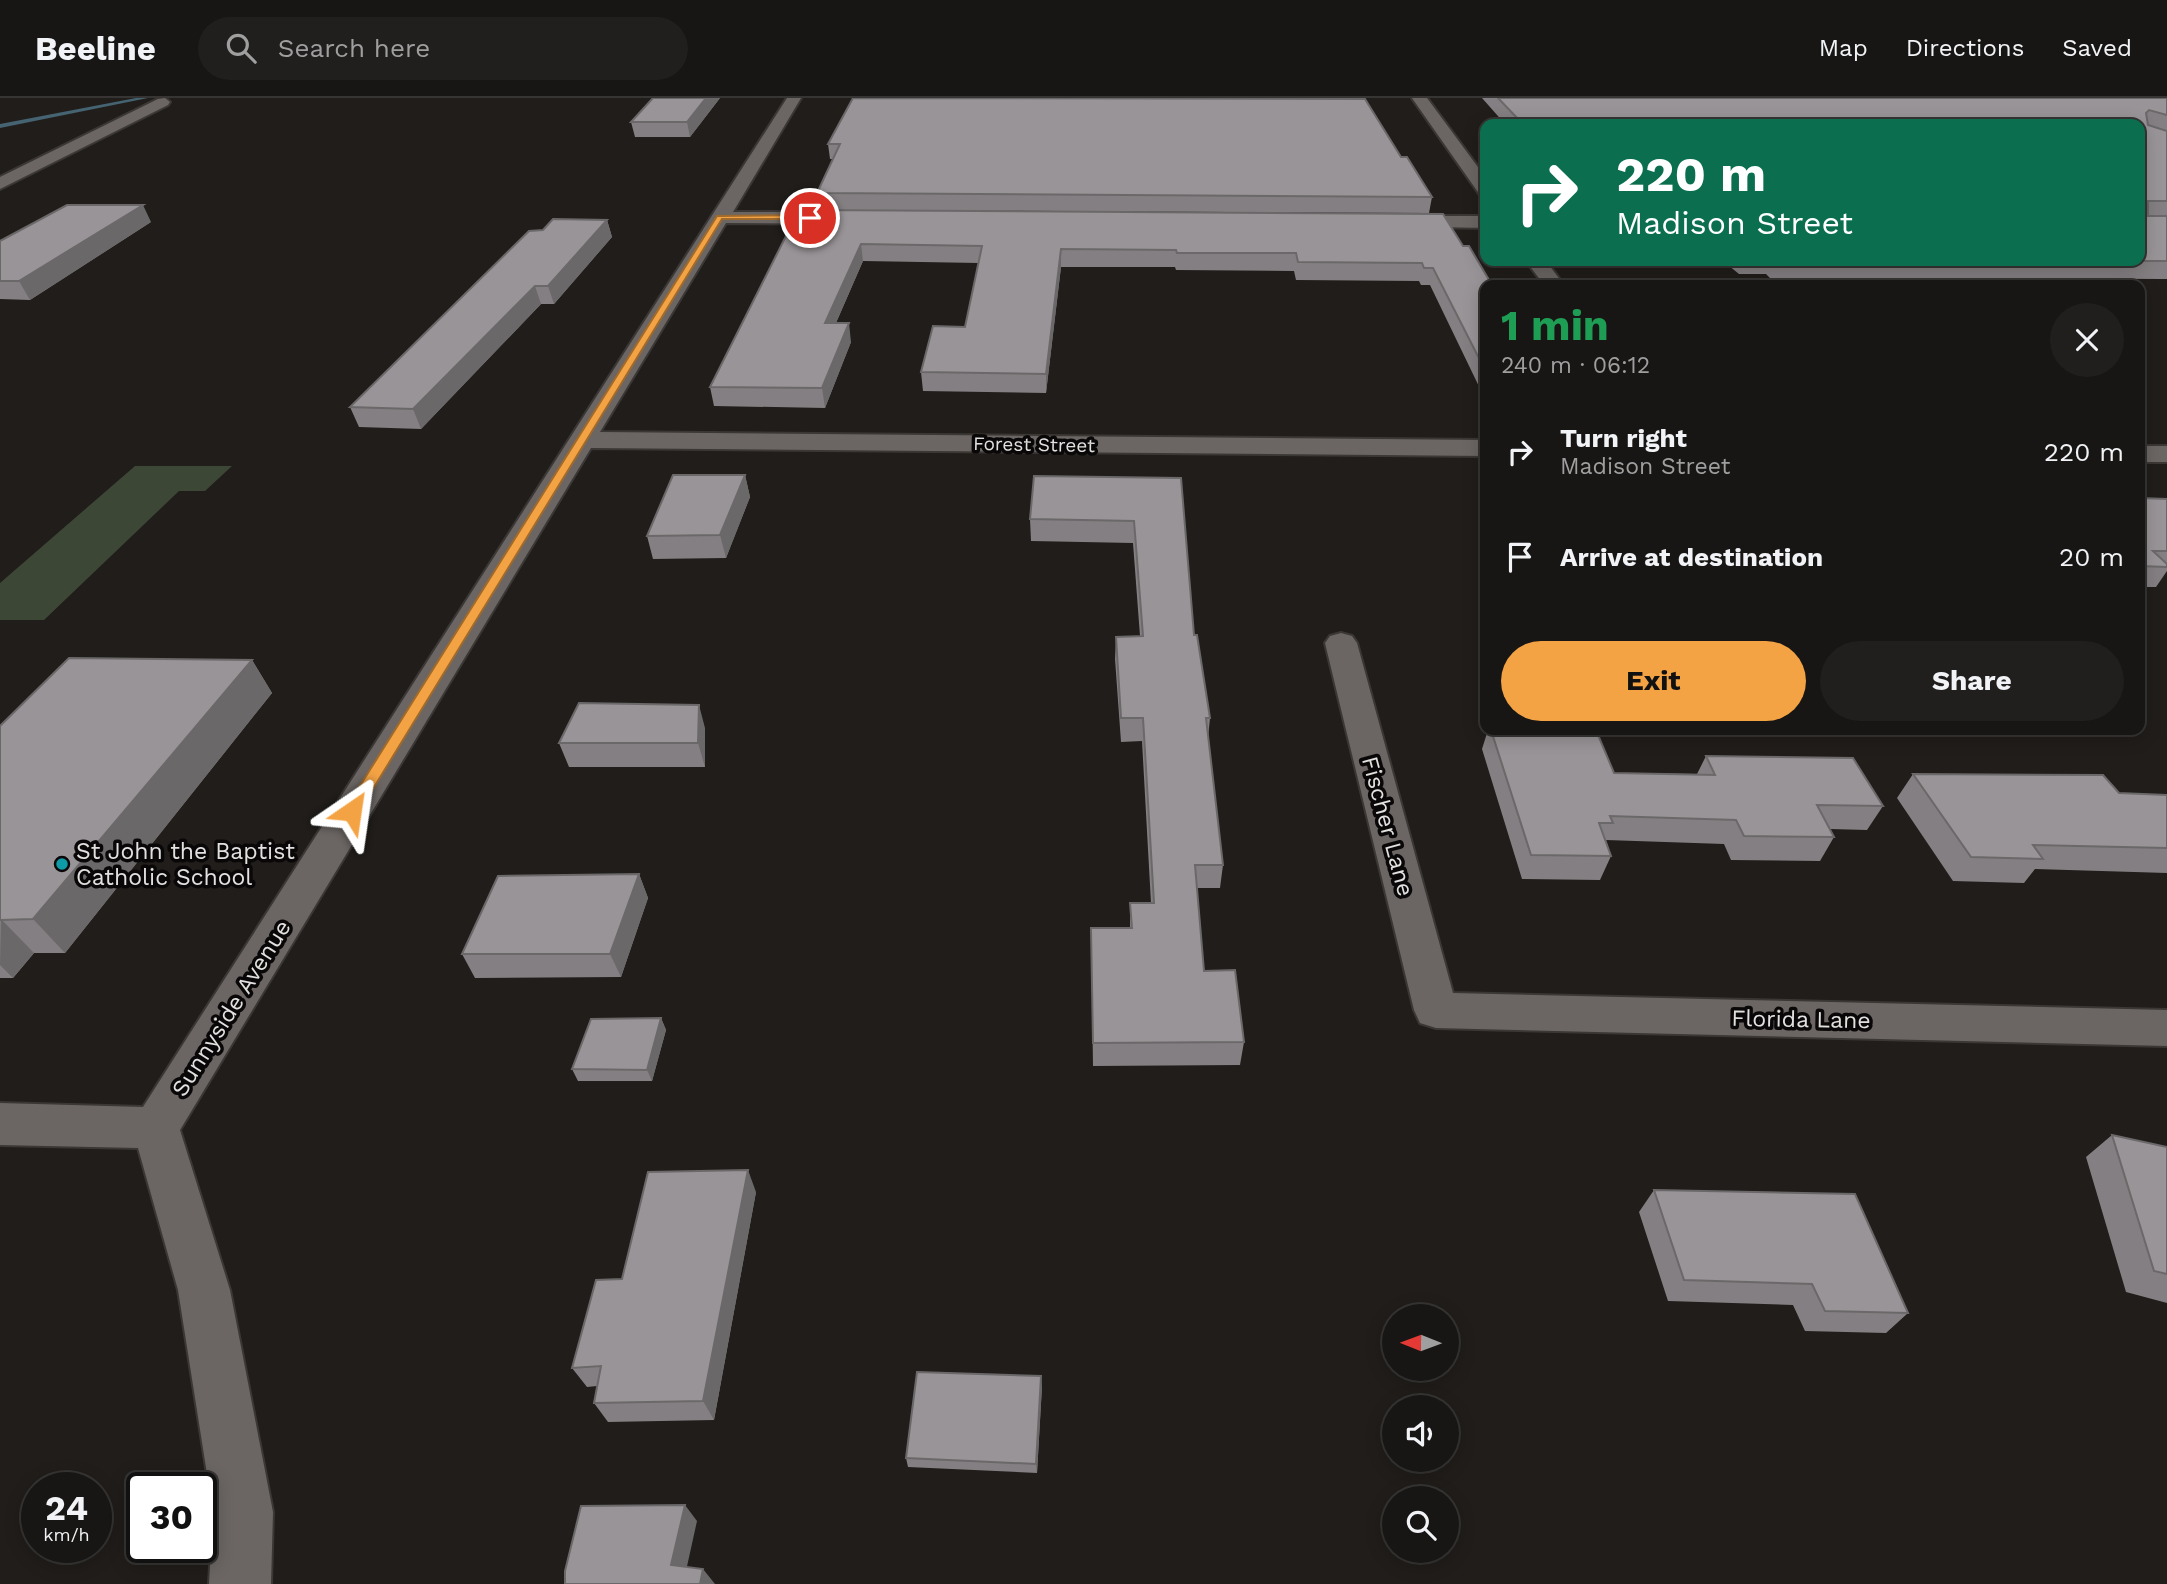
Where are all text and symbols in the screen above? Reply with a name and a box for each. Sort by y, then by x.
search box [198,17,688,80]
text: Beeline [35,29,156,68]
icon: search [222,29,260,67]
text: Search here [278,33,430,63]
text: Map [1819,34,1868,62]
text: Directions [1906,34,2024,62]
text: Saved [2062,34,2132,62]
text: 220 m [1616,145,1766,203]
icon: right [1501,147,1592,238]
pin [780,188,840,248]
icon: arrive [791,199,829,237]
text: Madison Street [1616,204,1853,242]
text: 1 min [1501,301,1609,350]
button: close [2050,303,2124,377]
text: 240 m · 06:12 [1501,352,1650,379]
text: Turn right [1560,423,1687,453]
street label: Forest Street [973,432,1095,457]
icon: right [1501,433,1539,471]
text: 220 m [2044,437,2124,467]
text: Madison Street [1560,453,1730,480]
icon: arrive [1501,538,1539,576]
text: Arrive at destination [1560,542,1823,572]
text: 20 m [2059,542,2124,572]
button: Exit [1501,641,1806,721]
button: Share [1820,641,2124,721]
street label: Fischer Lane [1356,753,1419,899]
position arrow [315,774,389,848]
place label: St John the Baptist Catholic School [76,838,295,891]
marker: St John the Baptist Catholic School [54,856,70,872]
street label: Sunnyside Avenue [166,915,297,1101]
street label: Florida Lane [1731,1005,1871,1034]
north arrow [1382,1304,1460,1381]
map controls [1382,1304,1459,1563]
button: sound [1382,1395,1459,1472]
speed limit sign: 30 [126,1472,217,1563]
button: search [1382,1486,1459,1563]
text: 24 [45,1487,88,1529]
text: km/h [43,1524,90,1545]

